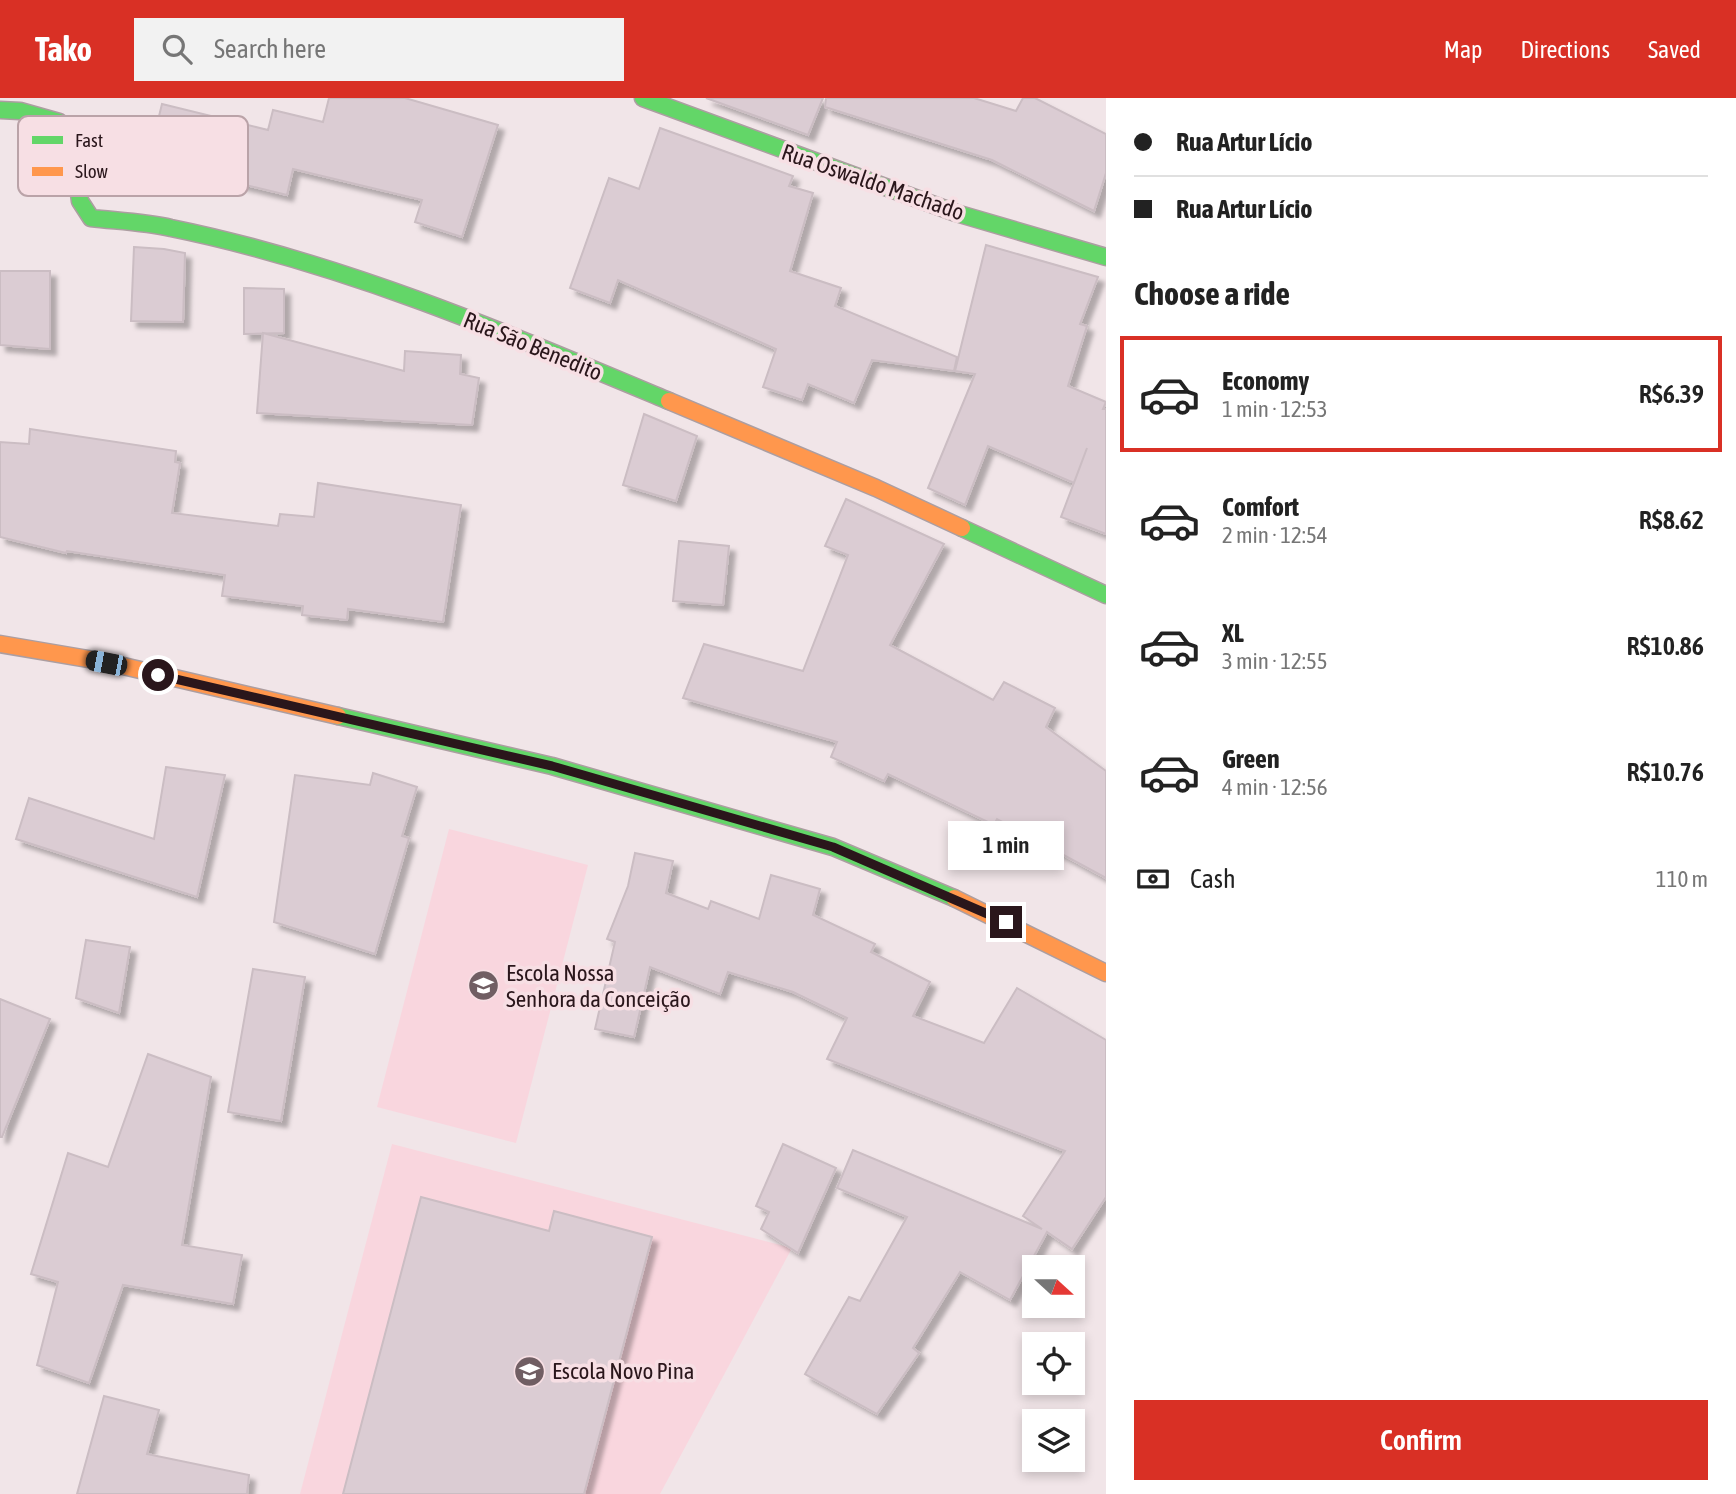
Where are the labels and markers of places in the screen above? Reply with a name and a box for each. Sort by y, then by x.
place label: Escola Nossa Senhora da Conceição [506,960,691,1012]
school or university icon: Escola Nossa Senhora da Conceição [466,969,500,1003]
school or university icon: Escola Novo Pina [512,1354,546,1388]
place label: Escola Novo Pina [552,1358,695,1384]

